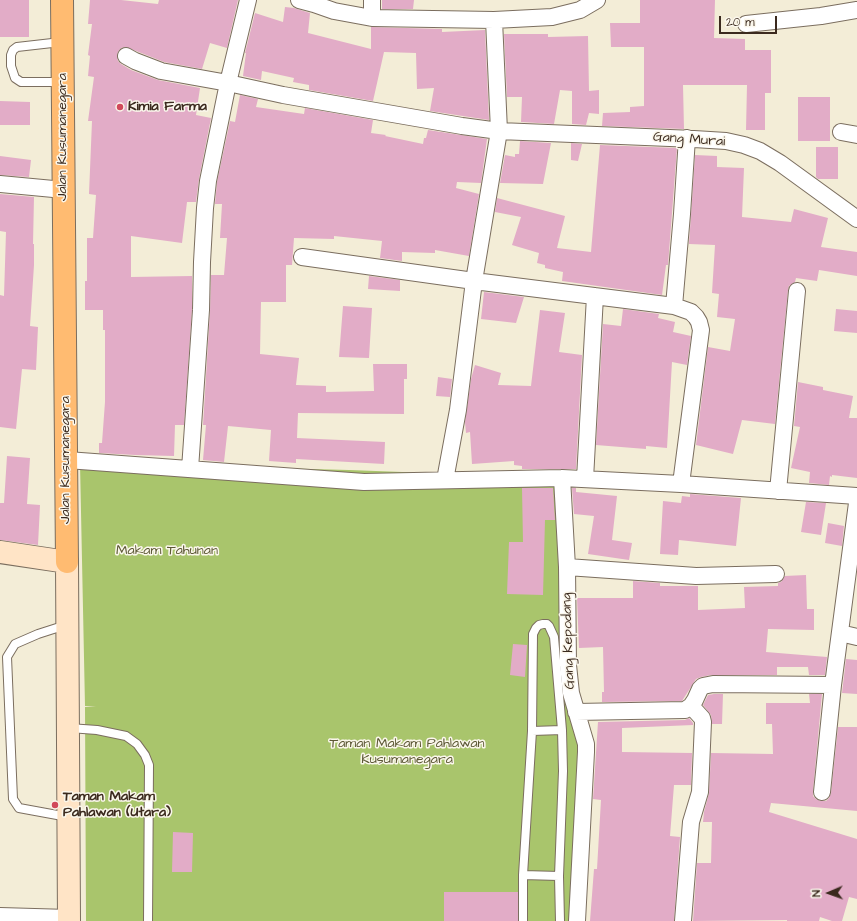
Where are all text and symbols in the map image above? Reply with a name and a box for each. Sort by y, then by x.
scale bar [721,8,779,34]
text: 20 m [726,14,755,31]
street label: Jalan Kusumanegara [55,73,71,201]
place label: Kimia Farma [128,99,207,115]
marker: Kimia Farma [115,102,125,112]
street label: Gang Murai [652,129,726,151]
street label: Jalan Kusumanegara [58,396,74,524]
park label: Makam Tahunan [116,543,218,559]
street label: Gang Kepodang [559,592,579,690]
park label: Taman Makam Pahlawan Kusumanegara [329,736,485,768]
place label: Taman Makam Pahlawan (Utara) [63,789,171,822]
marker: Taman Makam Pahlawan (Utara) [50,800,60,810]
north arrow [809,873,849,913]
text: N [809,890,824,897]

